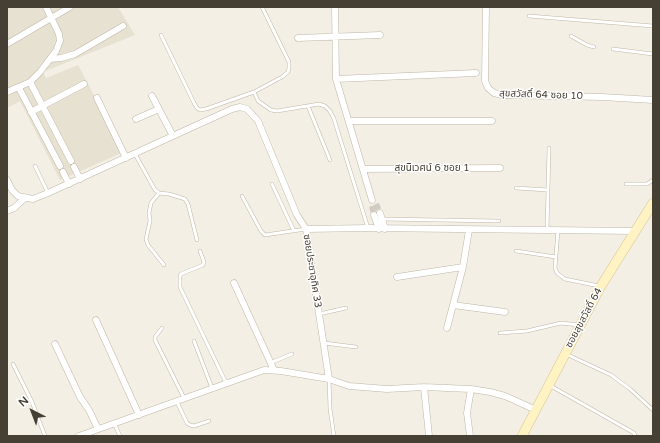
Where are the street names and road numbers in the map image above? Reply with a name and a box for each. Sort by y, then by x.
street label: สุขสวัสดิ์ 64 ซอย 10 [499,88,583,102]
street label: สุขนิเวศน์ 6 ซอย 1 [394,162,470,174]
street label: ซอยประชาอุทิศ 33 [300,233,324,309]
street label: ซอยสุขสวัสดิ์ 64 [563,286,605,350]

